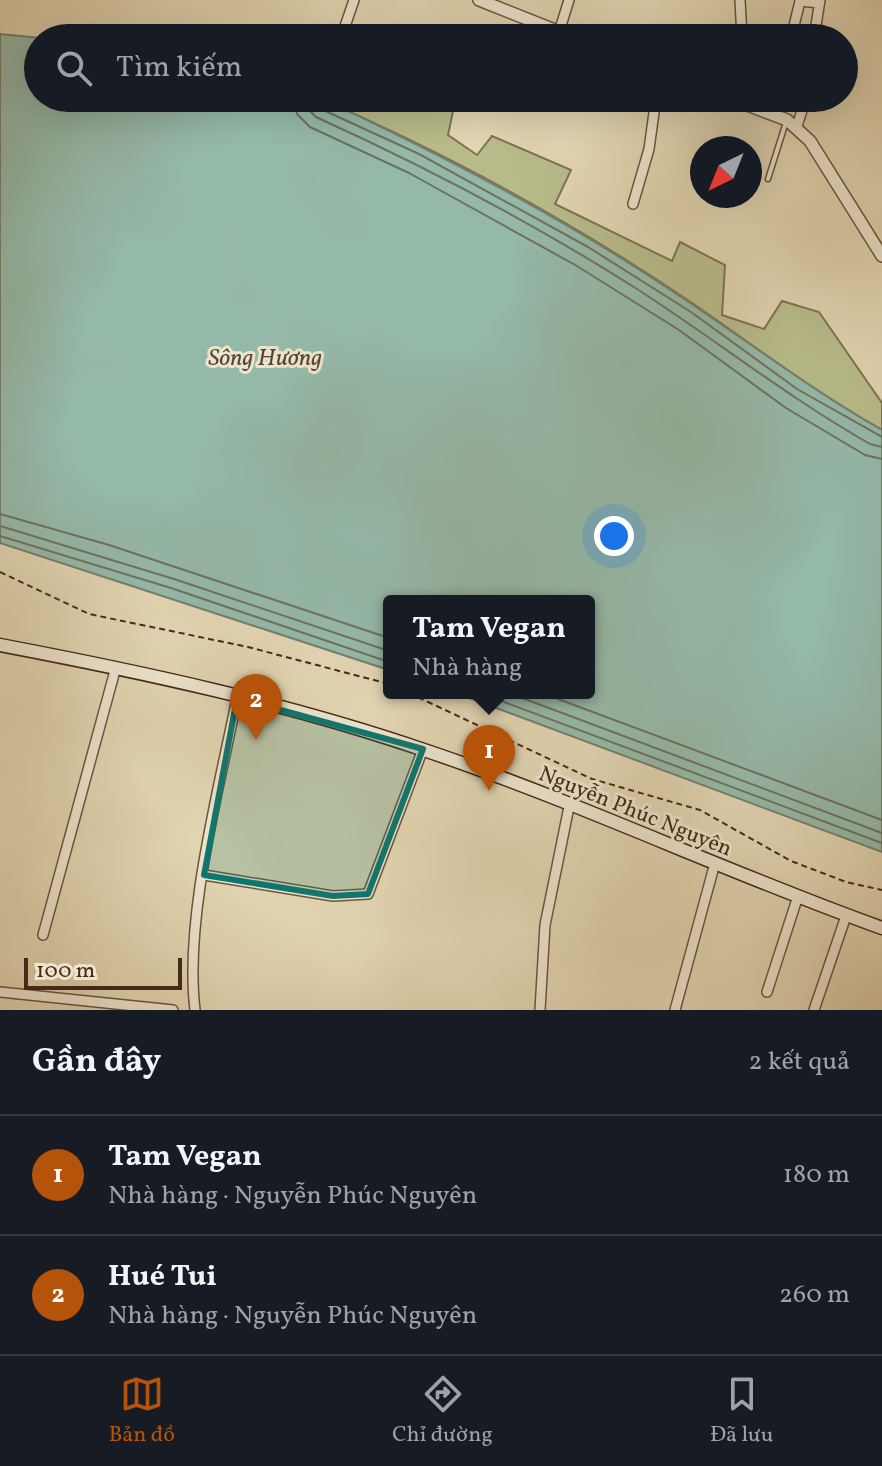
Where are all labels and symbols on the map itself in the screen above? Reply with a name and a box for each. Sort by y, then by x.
north arrow [690,136,762,208]
water label: Sông Hương [208,342,322,376]
your location [594,516,634,556]
pin: 2 [230,674,282,740]
pin: 1 [463,725,515,791]
street label: Nguyễn Phúc Nguyên [534,759,736,865]
scale bar [24,954,182,990]

